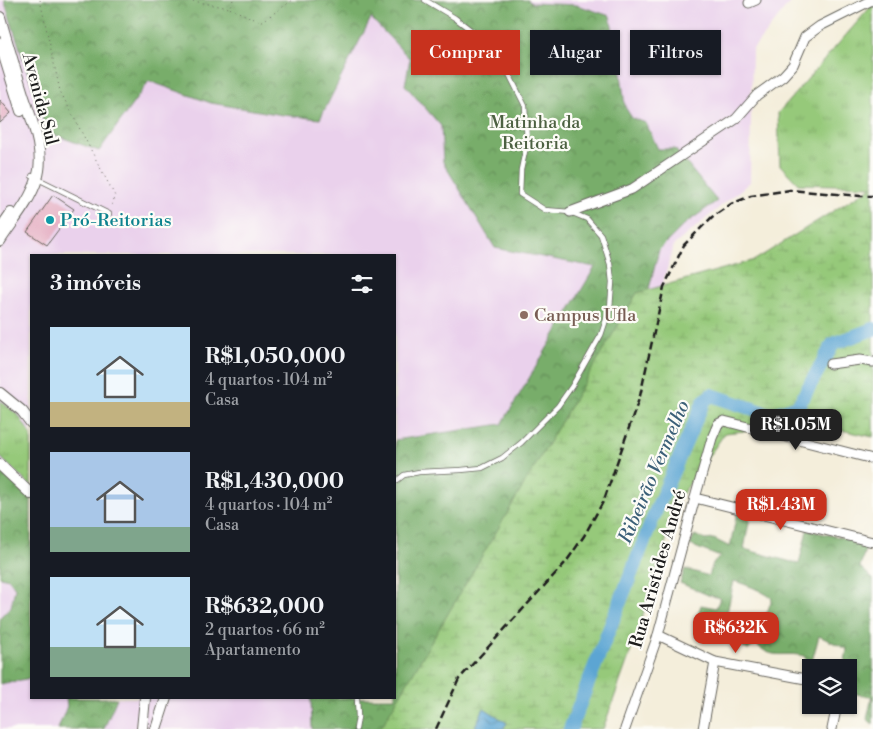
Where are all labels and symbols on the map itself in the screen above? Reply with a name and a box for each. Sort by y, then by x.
street label: Avenida Sul [16,49,64,148]
park label: Matinha da Reitoria [490,111,581,155]
place label: Pró-Reitorias [60,209,172,232]
marker: Pró-Reitorias [44,214,56,226]
place label: Campus Ufla [534,304,637,327]
marker: Campus Ufla [518,309,530,321]
water label: Ribeirão Vermelho [613,397,695,548]
pin: R$1.05M [750,408,842,451]
street label: Rua Aristides André [624,487,692,651]
pin: R$1.43M [735,488,827,531]
pin: R$632K [695,612,777,654]

